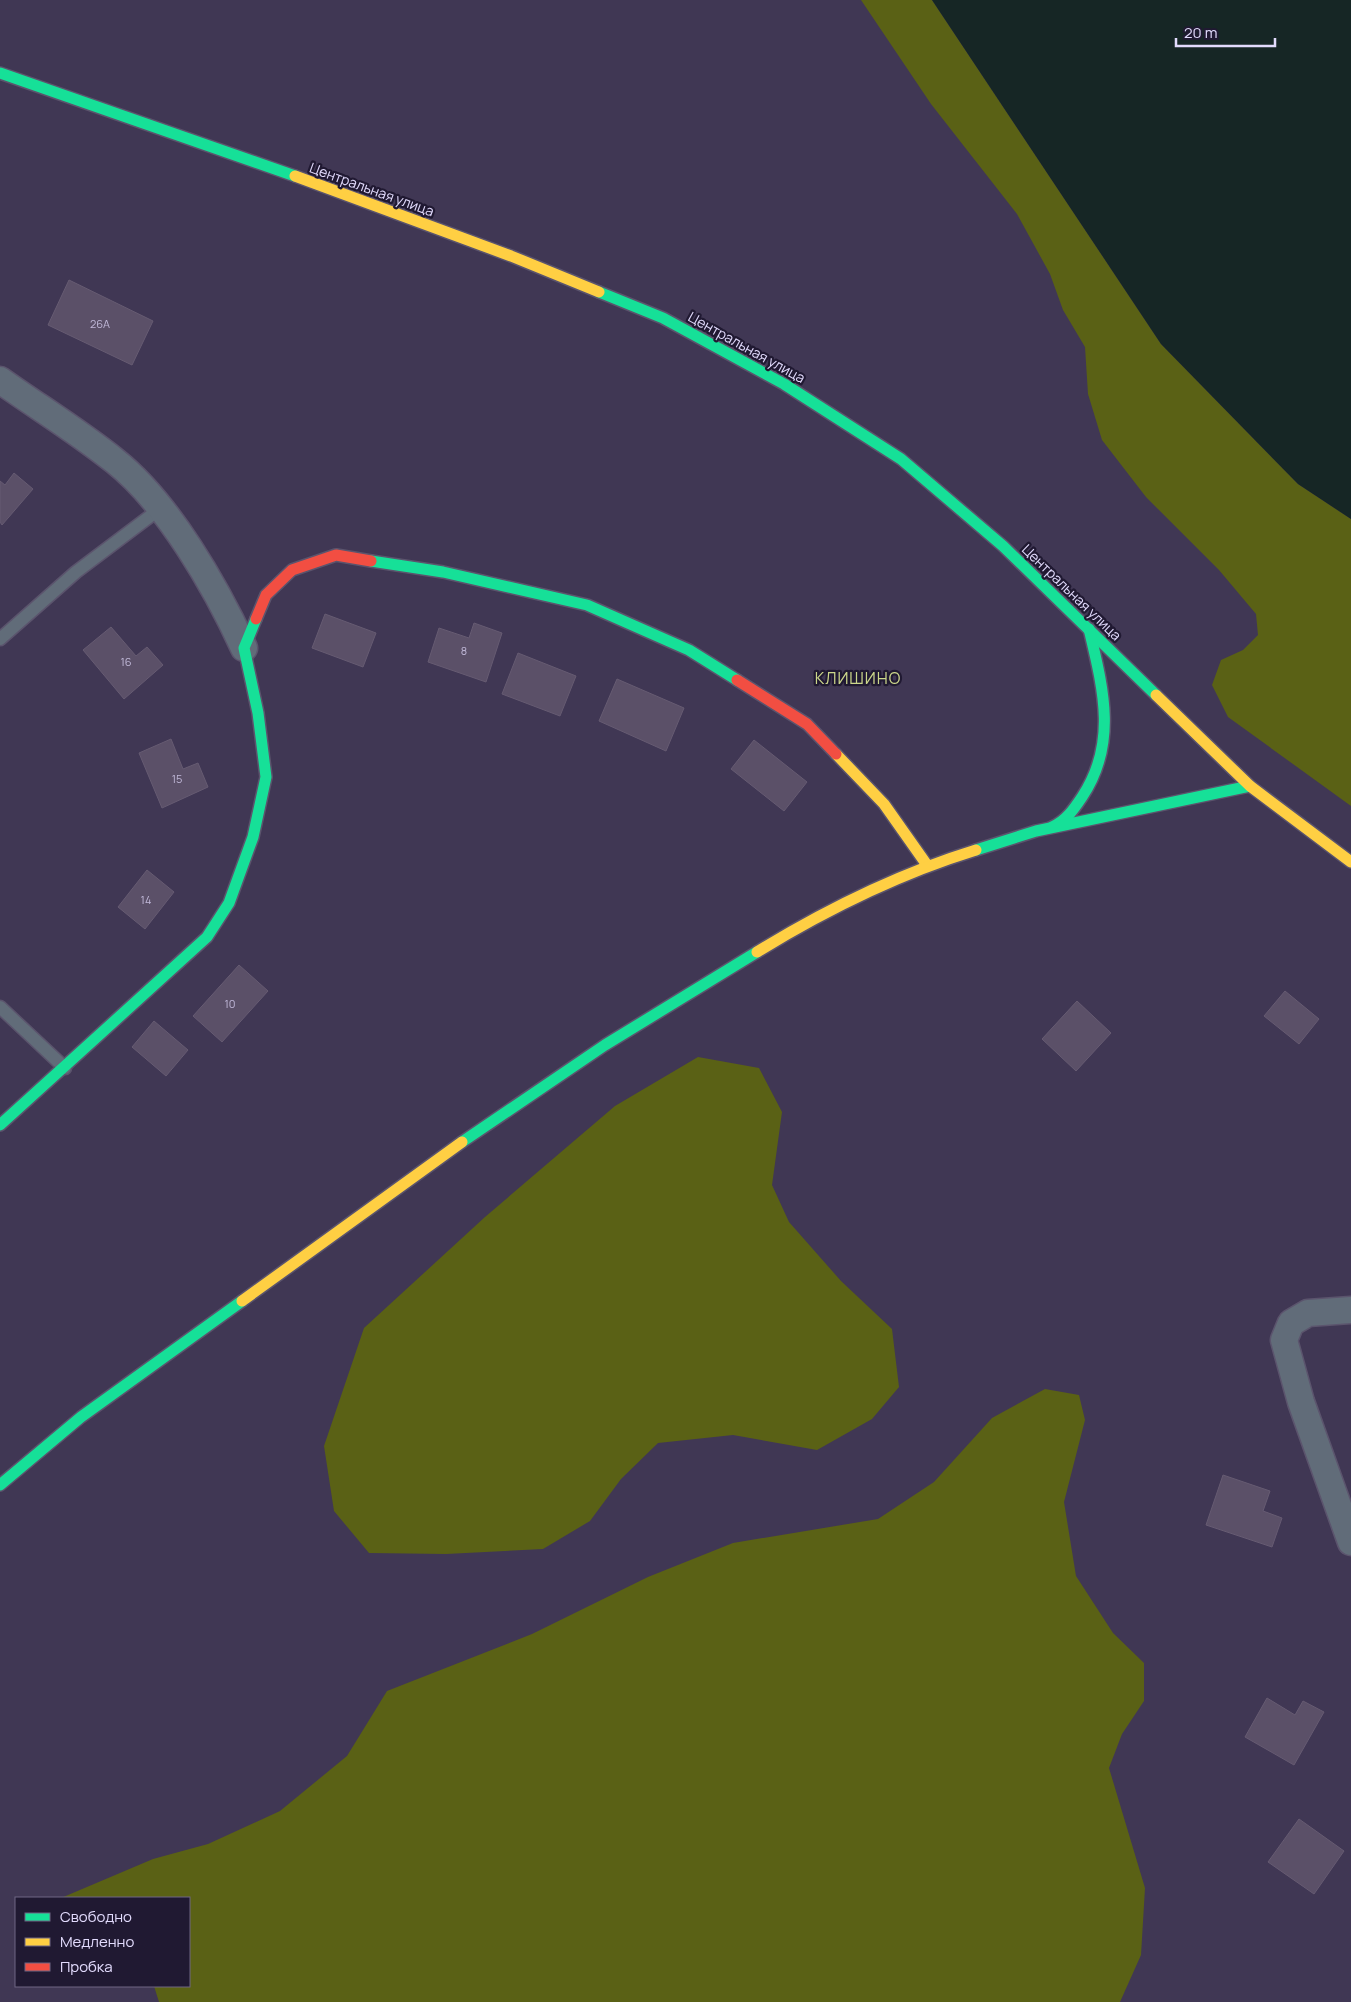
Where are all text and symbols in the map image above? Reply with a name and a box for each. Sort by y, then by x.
scale bar [1176,15,1275,47]
text: 20 m [1184,22,1217,43]
street label: Центральная улица [307,158,437,220]
street label: Центральная улица [685,307,809,387]
house number: 26А [90,316,110,331]
street label: Центральная улица [1018,540,1126,644]
house number: 8 [461,643,467,658]
house number: 16 [120,654,132,669]
district label: КЛИШИНО [815,667,901,689]
house number: 15 [172,771,182,786]
house number: 14 [141,892,151,907]
house number: 10 [224,996,236,1011]
legend [15,1897,190,1987]
text: Свободно [60,1906,132,1927]
text: Медленно [60,1931,134,1952]
text: Пробка [60,1956,113,1977]

